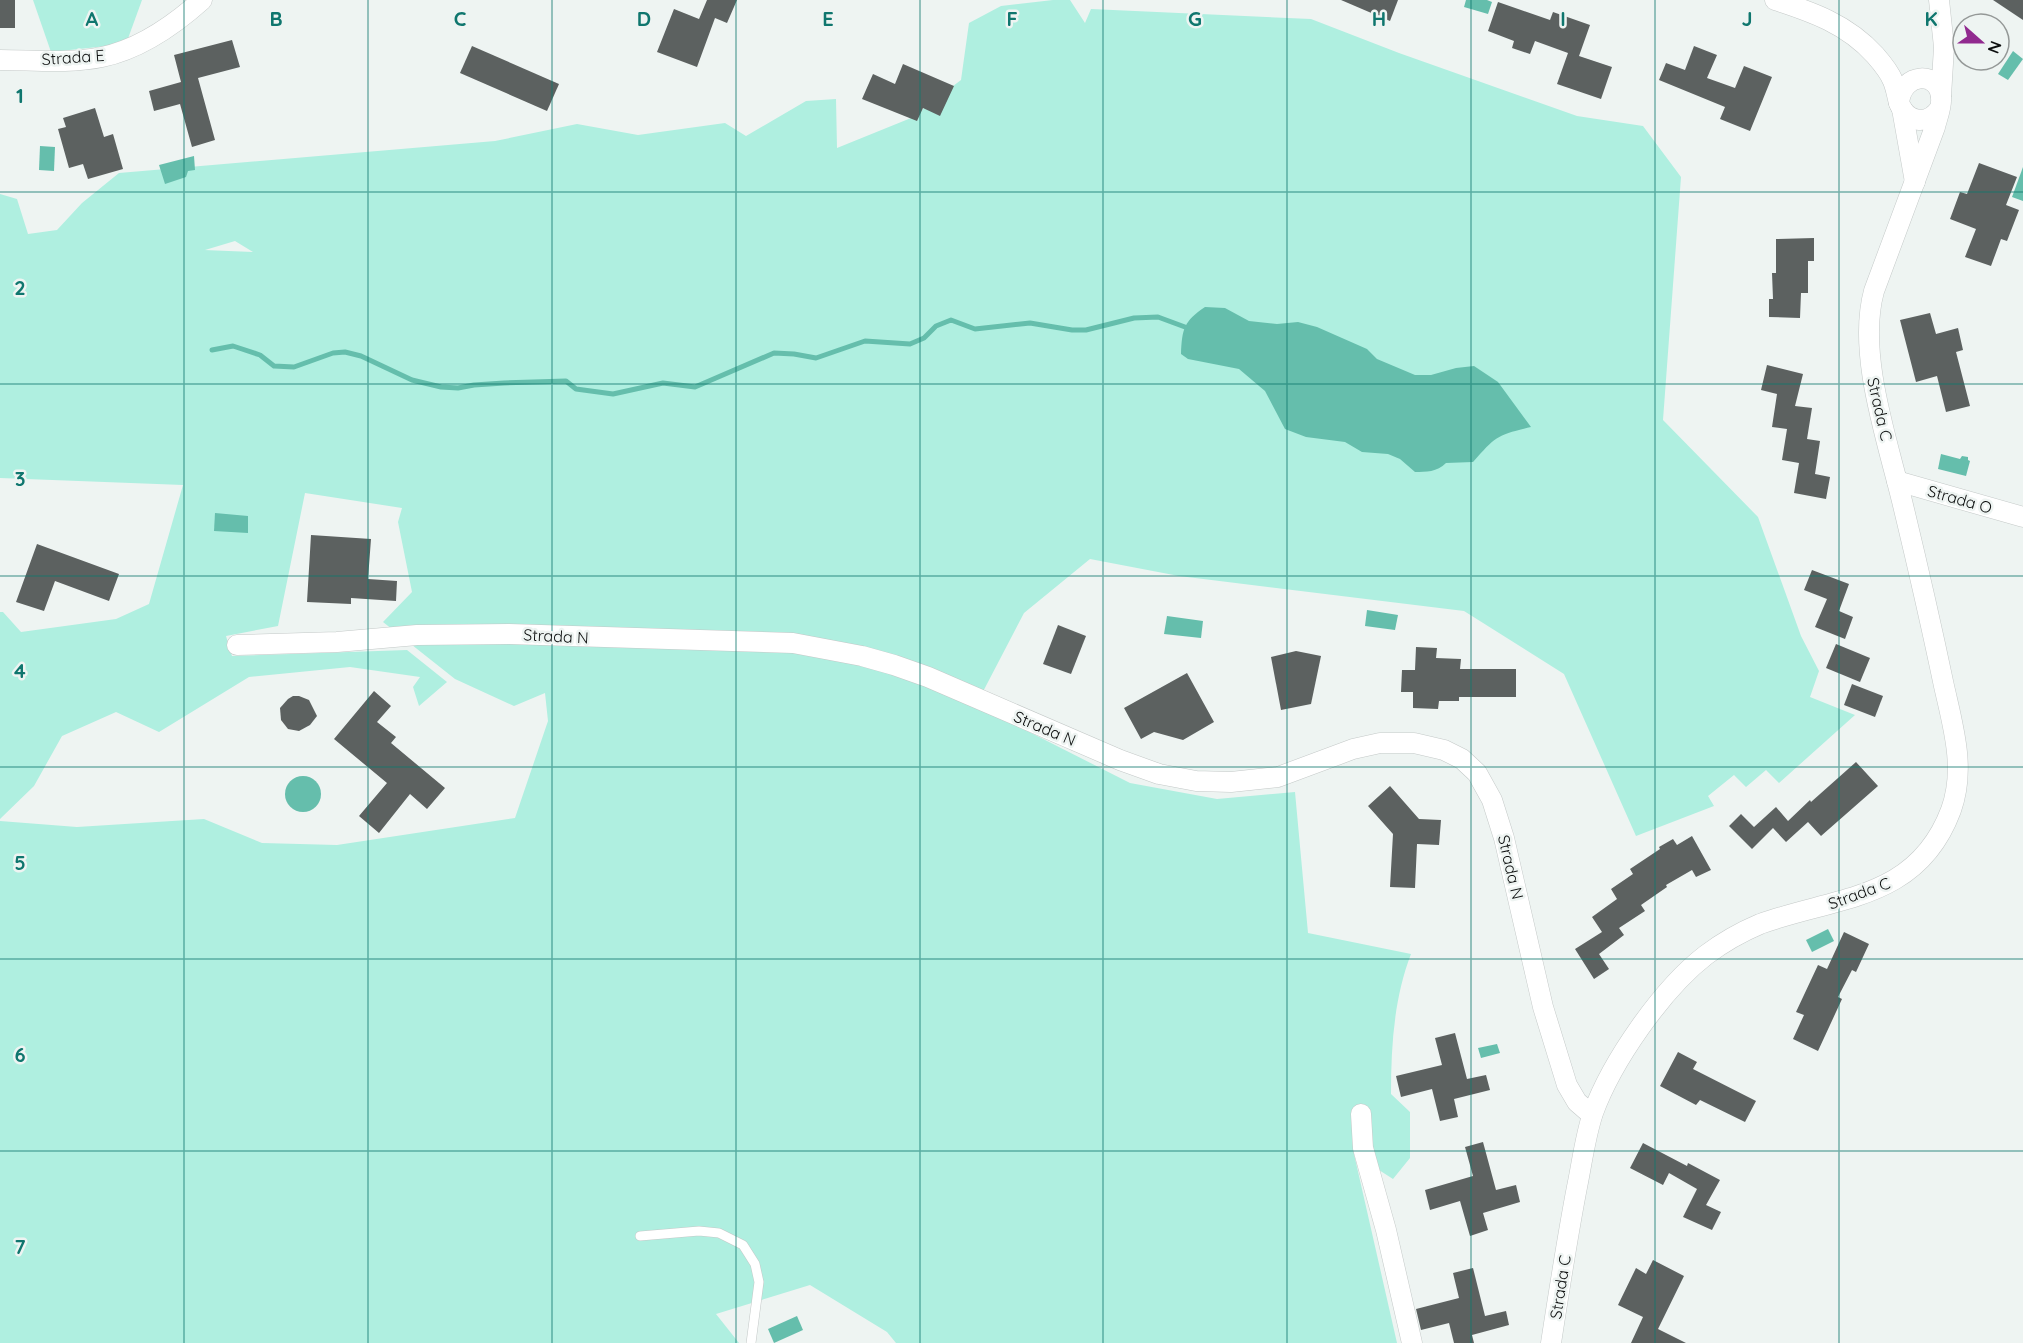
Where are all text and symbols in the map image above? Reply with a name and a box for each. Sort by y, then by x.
text: A [86,6,99,31]
text: B [269,6,283,31]
text: C [454,6,467,31]
text: D [637,6,651,31]
text: E [822,6,834,31]
text: F [1006,6,1018,31]
text: G [1188,6,1202,31]
text: H [1372,6,1386,31]
text: I [1560,6,1566,31]
text: J [1741,6,1753,31]
text: K [1924,6,1938,31]
north arrow [1951,12,2011,72]
text: N [1984,38,2006,56]
street label: Strada E [41,45,105,69]
text: 1 [16,83,24,108]
text: 2 [14,275,26,300]
street label: Strada C [1863,375,1897,443]
text: 3 [15,466,25,491]
street label: Strada O [1925,480,1995,518]
street label: Strada N [523,624,589,648]
text: 4 [14,658,26,683]
street label: Strada N [1011,706,1079,750]
street label: Strada N [1494,833,1528,901]
text: 5 [14,850,26,875]
street label: Strada C [1825,873,1893,913]
text: 6 [14,1042,26,1067]
text: 7 [15,1234,26,1259]
street label: Strada C [1545,1254,1575,1320]

